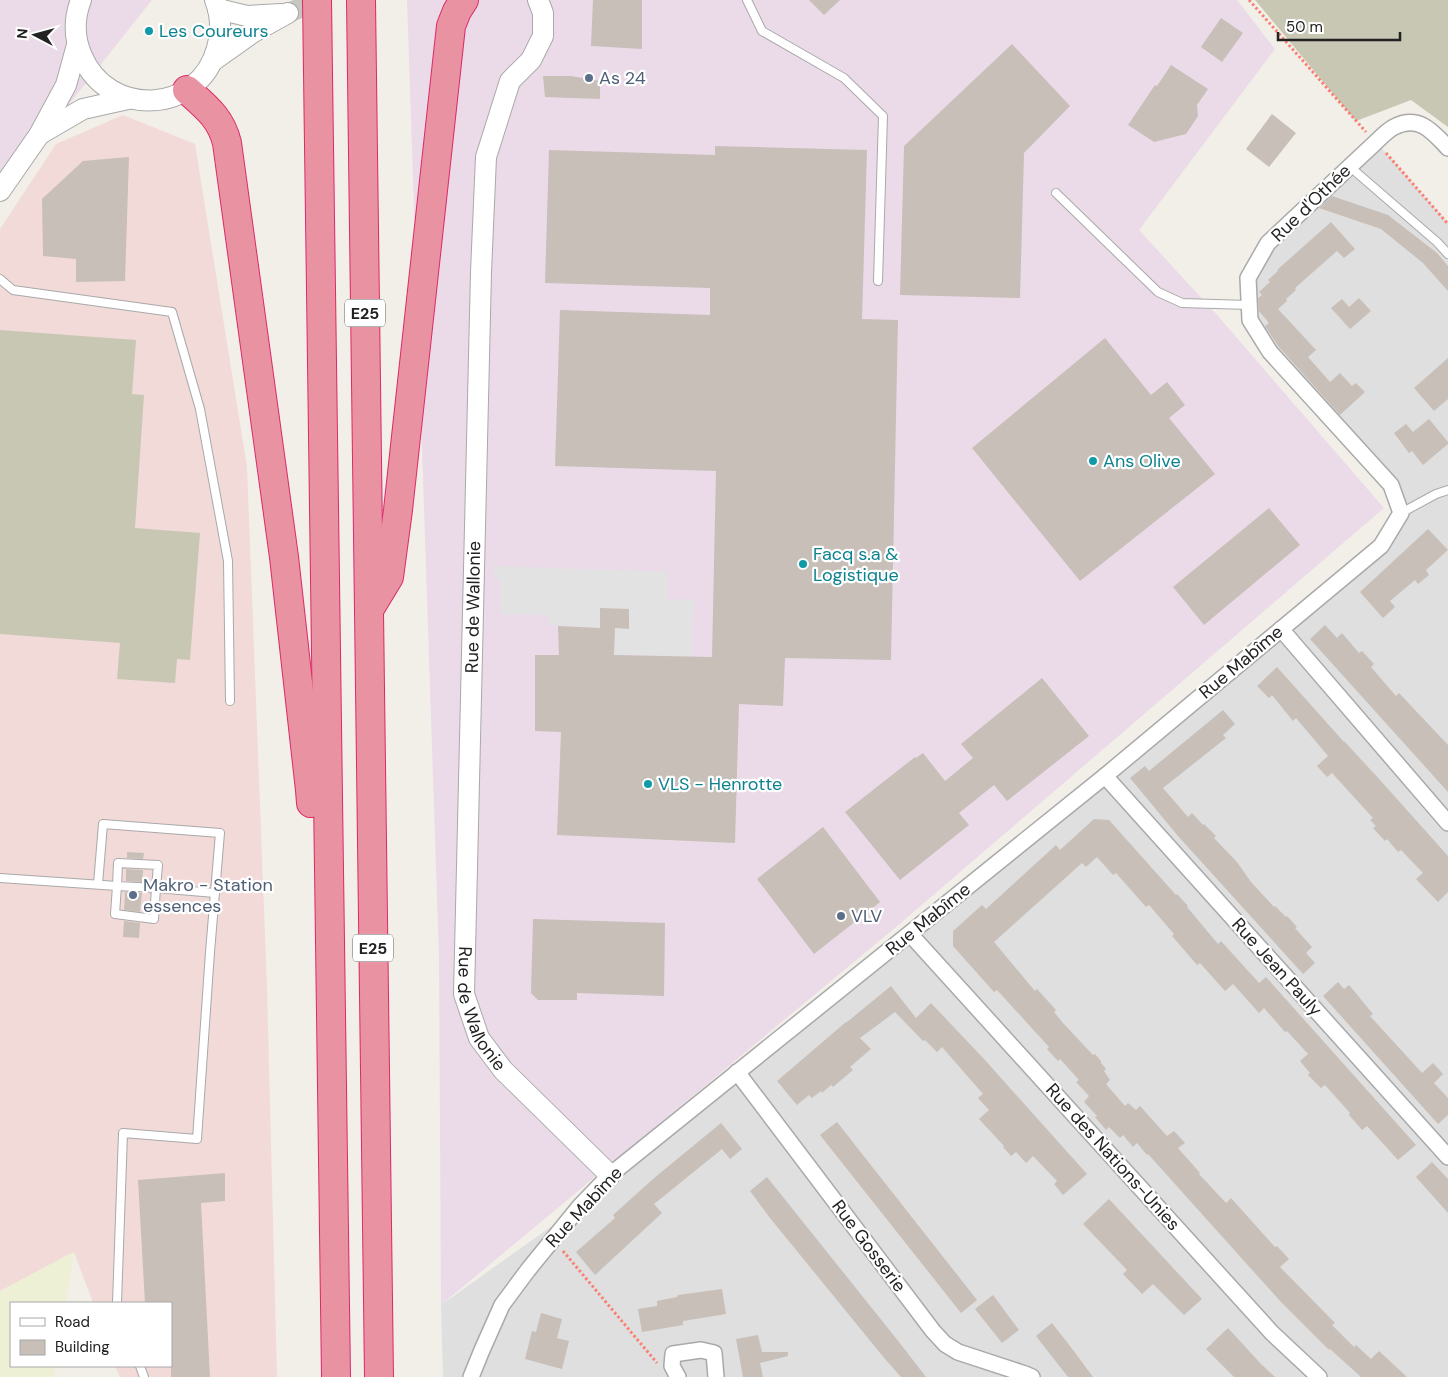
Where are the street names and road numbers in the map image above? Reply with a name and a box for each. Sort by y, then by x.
street label: Rue d'Othée [1266,159,1356,247]
road number: E25 [345,300,385,326]
street label: Rue de Wallonie [460,541,486,673]
street label: Rue Mabîme [1194,620,1288,704]
street label: Rue Mabîme [881,877,975,961]
street label: Rue Jean Pauly [1226,913,1328,1021]
road number: E25 [353,934,393,961]
street label: Rue de Wallonie [452,946,512,1076]
street label: Rue des Nations-Unies [1040,1078,1186,1236]
street label: Rue Mabîme [540,1161,628,1253]
street label: Rue Gosserie [826,1195,912,1297]

